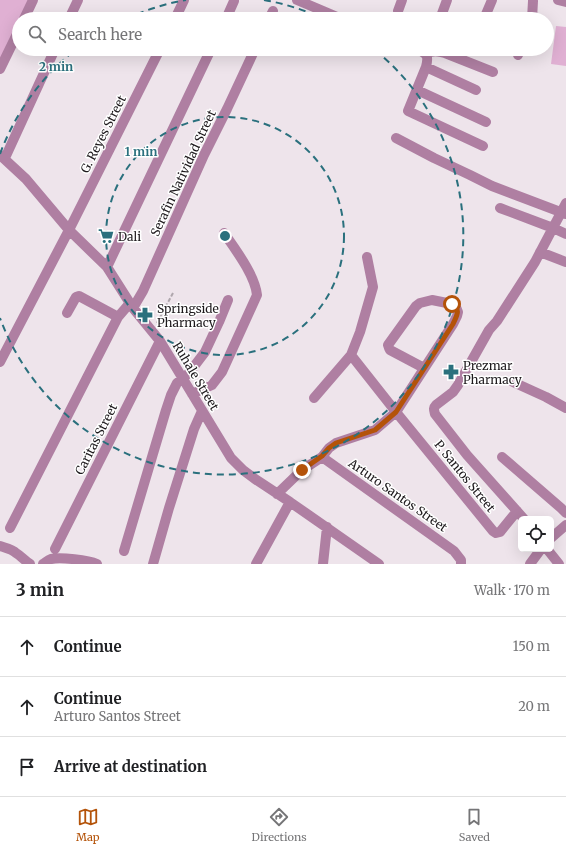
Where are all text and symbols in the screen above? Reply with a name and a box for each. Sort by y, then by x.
search box [12,12,554,56]
icon: search [26,23,48,45]
text: Search here [58,25,142,44]
text: 2 min [39,59,73,74]
street label: G. Reyes Street [77,92,129,175]
street label: Serafin Natividad Street [147,107,219,238]
text: 1 min [125,144,157,159]
supermarket icon: Dali [97,227,115,245]
place label: Dali [118,229,141,244]
centre of rings [218,229,232,243]
route start [443,295,461,313]
place label: Springside Pharmacy [157,301,219,330]
pharmacy icon: Springside Pharmacy [136,306,154,324]
street label: Ruhale Street [170,339,222,413]
place label: Prezmar Pharmacy [463,358,522,387]
pharmacy icon: Prezmar Pharmacy [442,363,460,381]
street label: Caritas Street [72,401,120,477]
street label: P. Santos Street [431,437,499,515]
street label: Arturo Santos Street [345,455,450,535]
route end [293,461,311,479]
map controls [518,516,554,552]
button: locate [518,516,554,552]
text: 3 min [16,579,64,601]
text: Walk · 170 m [474,582,550,599]
icon: ahead [16,636,38,658]
text: Continue [54,637,122,656]
text: 150 m [513,638,550,655]
text: Continue [54,689,122,708]
icon: ahead [16,696,38,718]
text: 20 m [518,698,550,715]
text: Arturo Santos Street [54,708,181,725]
icon: arrive [16,756,38,778]
text: Arrive at destination [54,757,207,776]
tab: Map [76,806,100,844]
tab: Directions [252,806,307,844]
tab: Saved [459,806,490,844]

